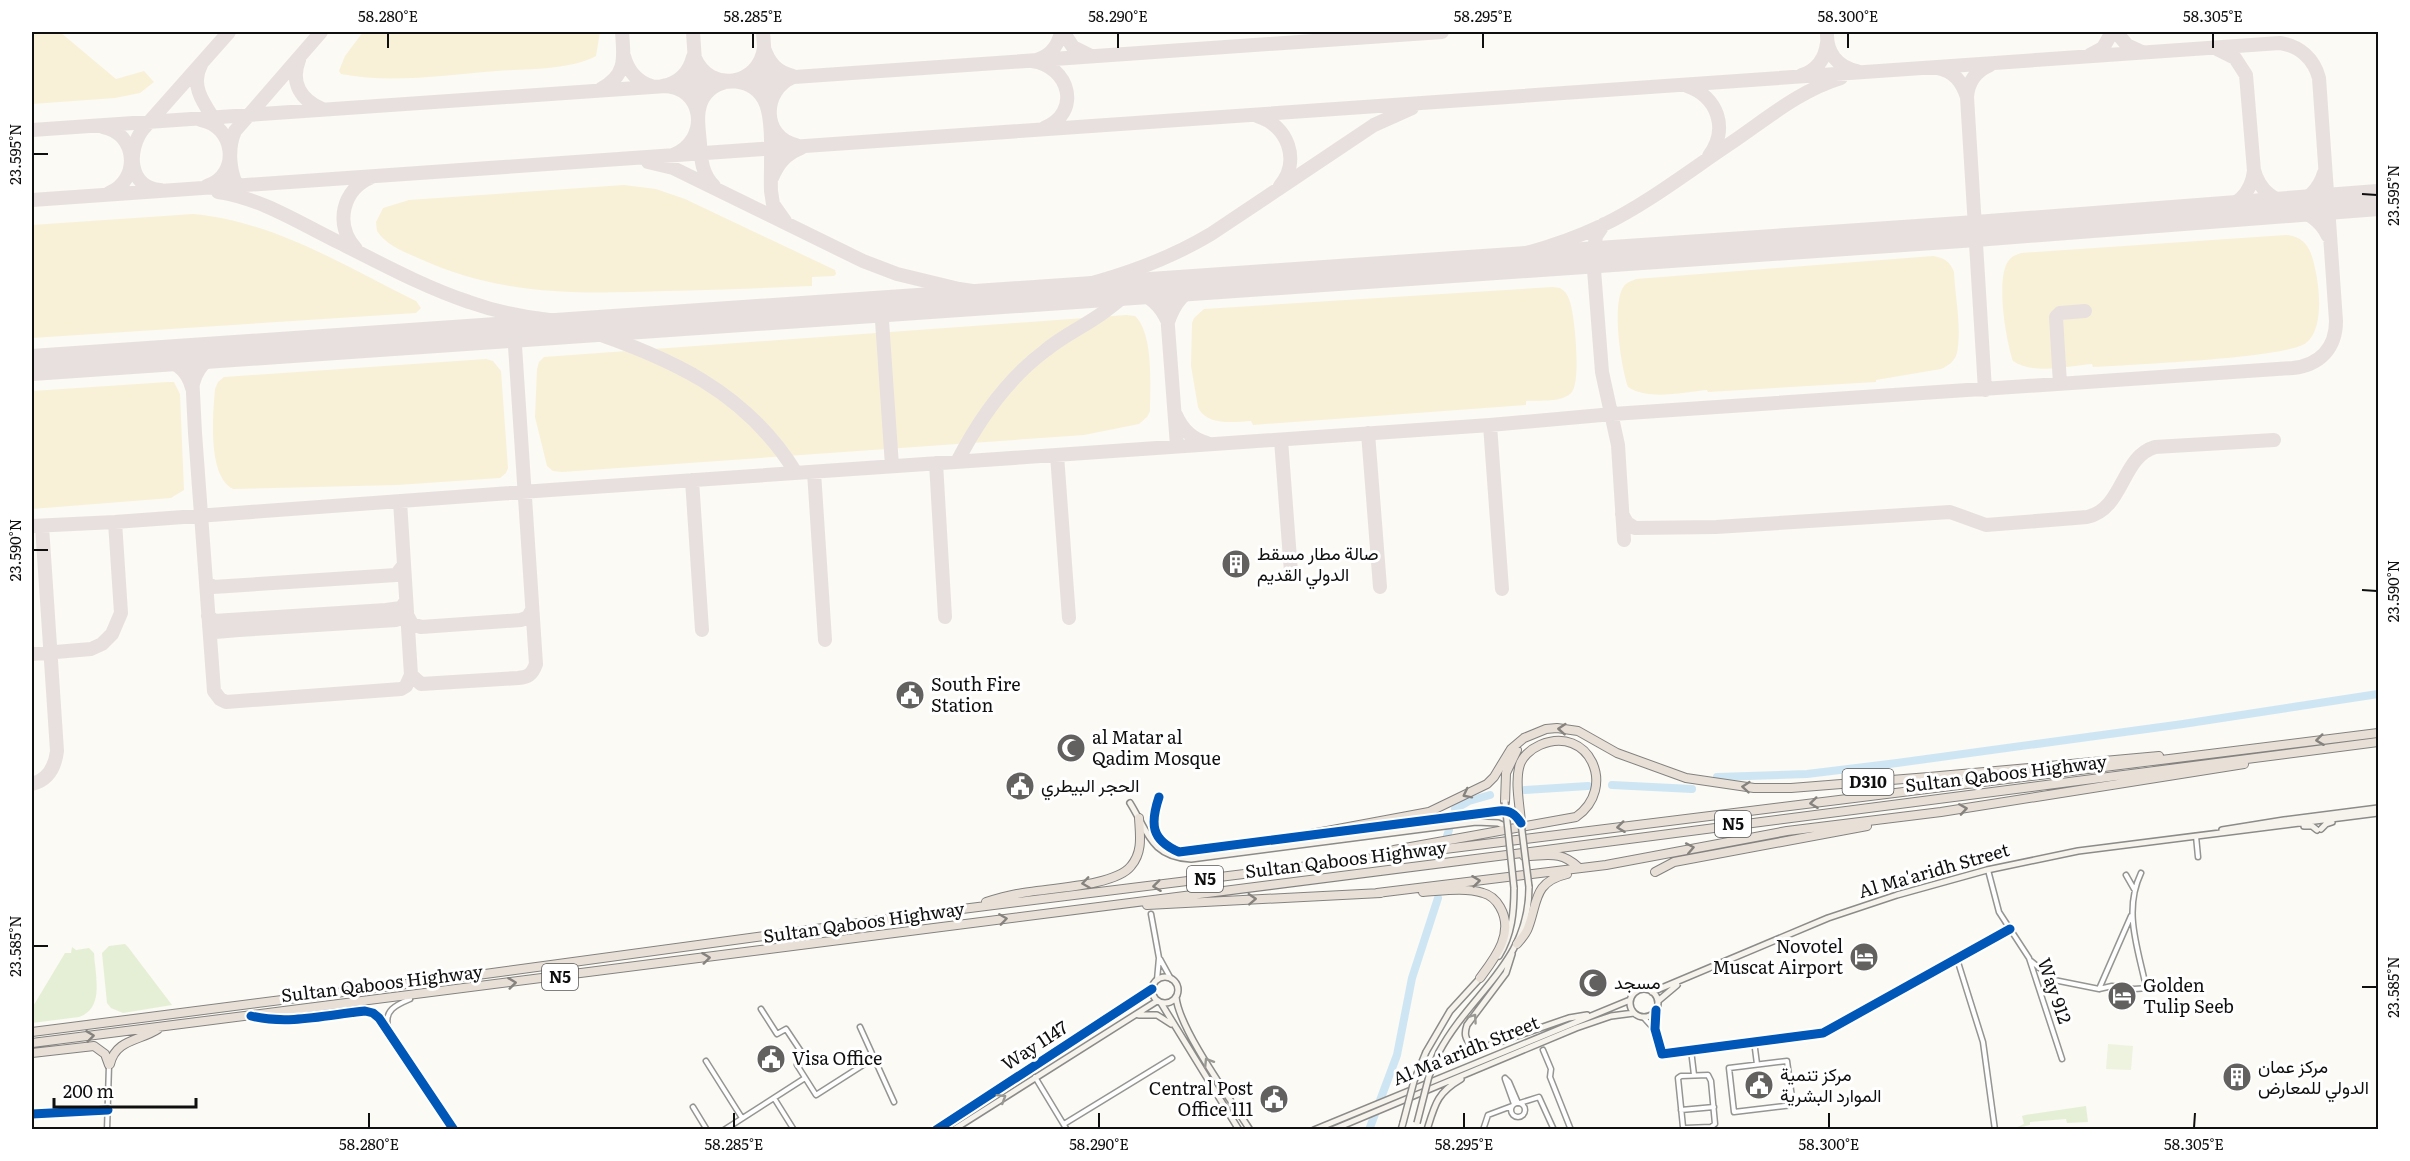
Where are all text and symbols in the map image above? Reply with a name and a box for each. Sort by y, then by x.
text: 58.280°E [358,4,418,27]
text: 58.285°E [724,4,782,27]
text: 58.290°E [1088,4,1148,27]
text: 58.295°E [1454,4,1512,27]
text: 58.300°E [1818,4,1878,27]
text: 58.305°E [2183,4,2243,27]
text: 23.595°N [3,123,26,185]
text: 23.595°N [2381,164,2404,226]
text: 23.590°N [3,519,26,581]
place label: صالة مطار مسقط الدولي القديم [1257,539,1379,590]
building icon: صالة مطار مسقط الدولي القديم [1220,548,1252,580]
text: 23.590°N [2381,560,2404,622]
place label: South Fire Station [931,670,1021,718]
public building icon: South Fire Station [894,679,926,711]
place label: al Matar al Qadim Mosque [1092,723,1221,771]
one-way arrow [1557,723,1567,736]
mosque icon: al Matar al Qadim Mosque [1055,732,1087,764]
one-way arrow [2316,734,2325,746]
street label: Sultan Qaboos Highway [1903,747,2109,798]
road number: D310 [1842,769,1894,795]
public building icon: الحجر البيطري [1004,770,1036,802]
place label: الحجر البيطري [1041,771,1139,801]
one-way arrow [1741,781,1751,794]
one-way arrow [1463,786,1474,798]
one-way arrow [1810,796,1819,808]
one-way arrow [1958,803,1967,815]
road number: N5 [1715,811,1751,837]
one-way arrow [1616,820,1625,833]
street label: Sultan Qaboos Highway [1243,833,1449,884]
street label: Al Ma'aridh Street [1855,835,2013,904]
one-way arrow [1685,842,1695,855]
road number: N5 [1187,866,1223,892]
one-way arrow [1472,875,1481,887]
one-way arrow [1081,877,1091,889]
one-way arrow [1152,879,1161,891]
one-way arrow [1247,893,1256,906]
street label: Sultan Qaboos Highway [761,894,967,949]
one-way arrow [999,914,1008,926]
text: 23.585°N [3,915,26,977]
place label: Novotel Muscat Airport [1712,932,1844,980]
hotel icon: Novotel Muscat Airport [1848,941,1880,973]
one-way arrow [701,953,710,965]
street label: Way 912 [2032,954,2079,1027]
text: 23.585°N [2381,956,2404,1018]
street label: Sultan Qaboos Highway [279,957,485,1008]
road number: N5 [542,964,578,990]
mosque icon: مسجد [1577,967,1609,999]
place label: مسجد [1614,968,1661,995]
place label: Golden Tulip Seeb [2143,971,2234,1019]
one-way arrow [508,977,517,990]
hotel icon: Golden Tulip Seeb [2106,980,2138,1012]
street label: Al Ma'aridh Street [1388,1008,1543,1091]
street label: Way 1147 [996,1013,1073,1076]
one-way arrow [1466,1014,1477,1025]
one-way arrow [85,1030,94,1043]
public building icon: Visa Office [755,1043,787,1075]
place label: Visa Office [792,1044,882,1071]
place label: مركز عمان الدولي للمعارض [2258,1052,2369,1103]
one-way arrow [1203,1058,1215,1068]
place label: مركز تنمية الموارد البشرية [1780,1060,1882,1108]
building icon: مركز عمان الدولي للمعارض [2221,1061,2253,1093]
public building icon: مركز تنمية الموارد البشرية [1743,1069,1775,1101]
scale bar [54,1071,196,1109]
place label: Central Post Office 111 [1149,1074,1254,1122]
text: 200 m [63,1077,114,1104]
public building icon: Central Post Office 111 [1258,1083,1290,1115]
one-way arrow [996,1094,1006,1106]
text: 58.280°E [339,1132,399,1155]
text: 58.285°E [705,1132,763,1155]
text: 58.290°E [1069,1132,1129,1155]
text: 58.295°E [1435,1132,1493,1155]
text: 58.300°E [1799,1132,1859,1155]
text: 58.305°E [2164,1132,2224,1155]

